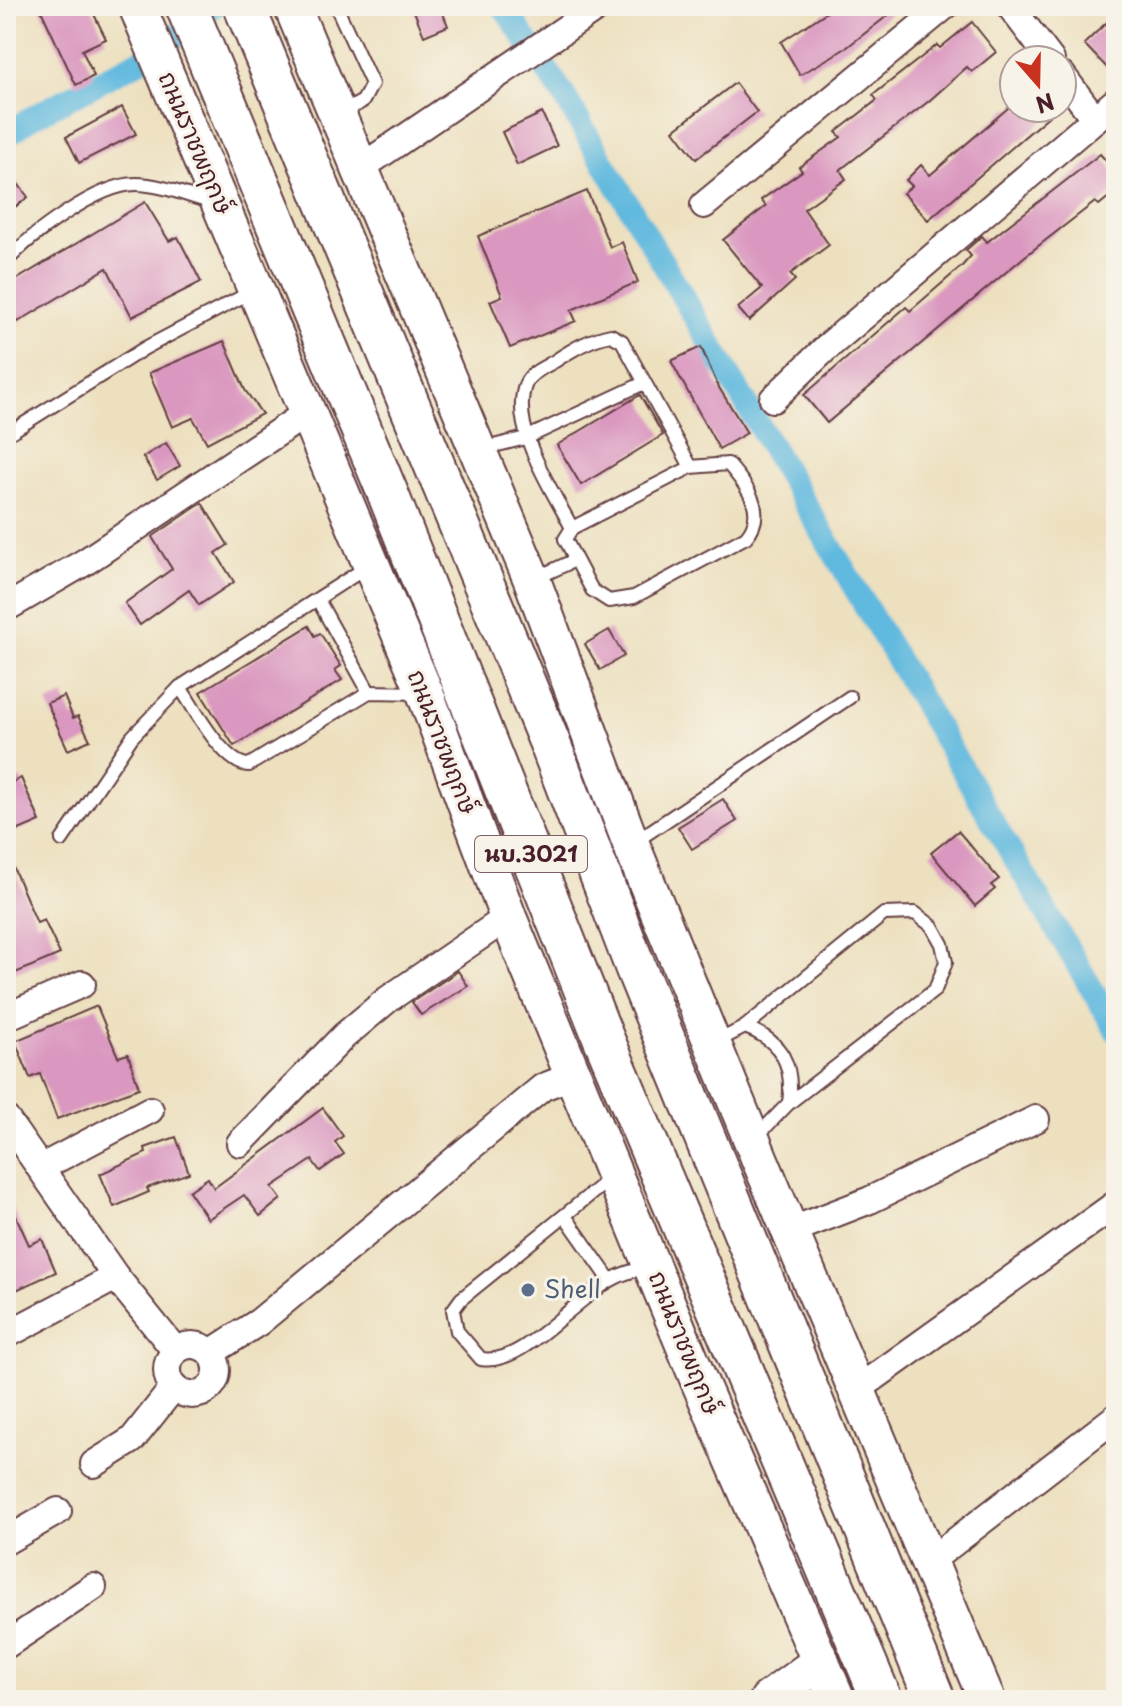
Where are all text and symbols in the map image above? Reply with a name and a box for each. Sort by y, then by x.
north arrow [998,44,1078,124]
street label: ถนนราชพฤกษ์ [151,65,243,220]
text: N [1032,86,1059,123]
street label: ถนนราชพฤกษ์ [400,664,488,819]
road number: นบ.3021 [475,836,587,872]
street label: ถนนราชพฤกษ์ [641,1265,731,1420]
place label: Shell [544,1270,601,1306]
marker: Shell [519,1281,537,1299]

